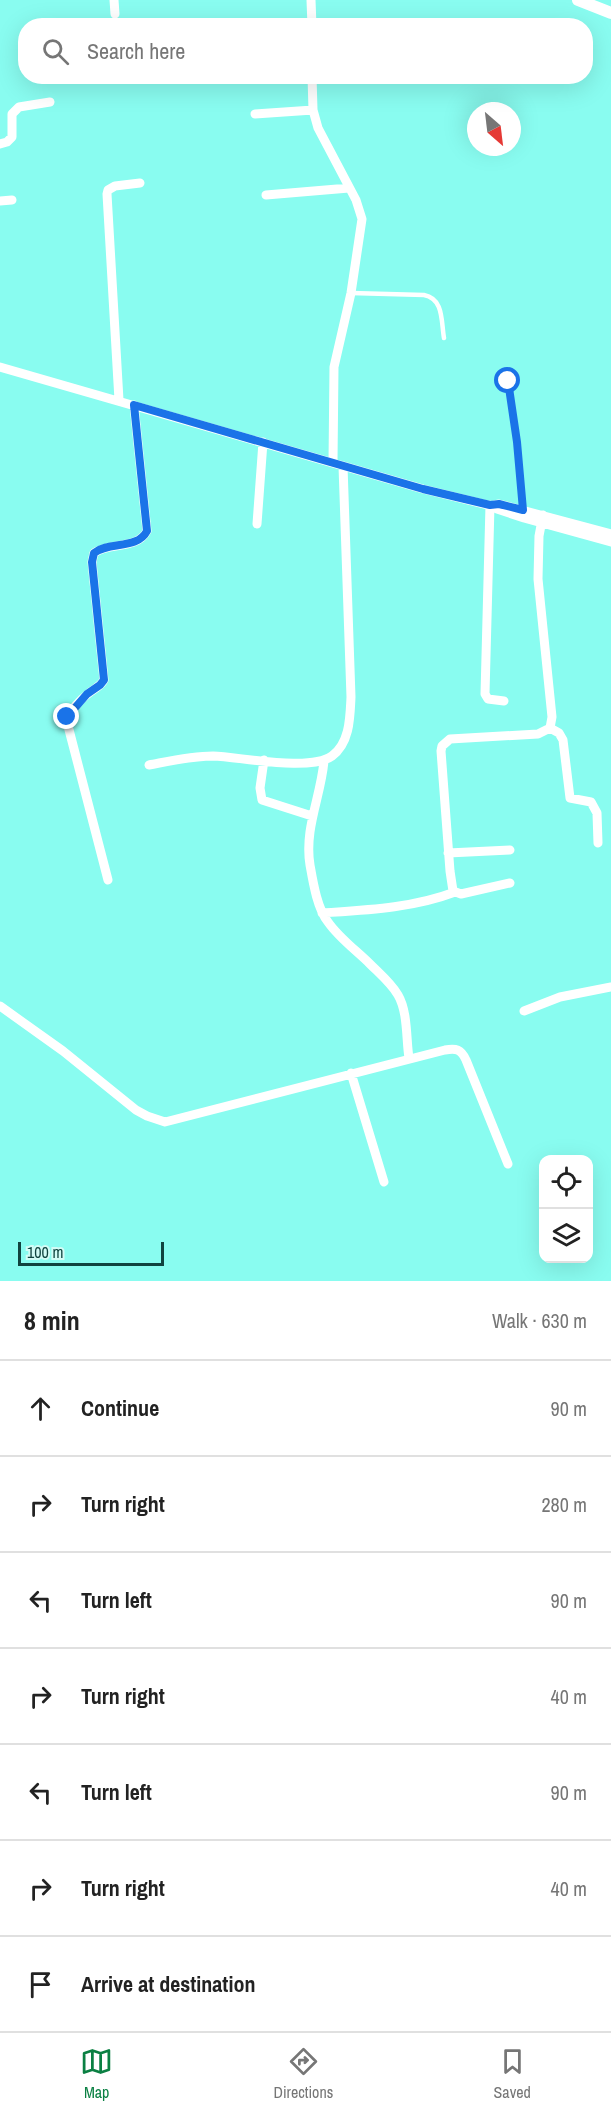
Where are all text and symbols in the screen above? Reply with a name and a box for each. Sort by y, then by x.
search box [18,18,593,84]
icon: search [39,35,72,68]
text: Search here [87,36,185,66]
north arrow [467,102,521,156]
route start [494,367,520,393]
route end [53,703,79,729]
map controls [539,1155,593,1263]
button: locate [539,1155,593,1209]
button: layers [539,1209,593,1263]
scale bar [18,1239,164,1266]
text: 100 m [27,1241,63,1263]
text: 8 min [24,1303,80,1338]
text: Walk · 630 m [492,1307,587,1334]
icon: ahead [24,1392,57,1425]
text: Continue [81,1393,159,1423]
text: 90 m [551,1395,587,1422]
icon: right [24,1488,57,1521]
text: Turn right [81,1489,165,1519]
text: 280 m [541,1491,587,1518]
icon: left [24,1584,57,1617]
text: Turn left [81,1585,152,1615]
text: 90 m [551,1587,587,1614]
icon: right [24,1680,57,1713]
text: Turn right [81,1681,165,1711]
text: 40 m [551,1683,587,1710]
icon: left [24,1776,57,1809]
text: Turn left [81,1777,152,1807]
text: 90 m [551,1779,587,1806]
icon: right [24,1872,57,1905]
text: Turn right [81,1873,165,1903]
text: 40 m [551,1875,587,1902]
icon: arrive [24,1968,57,2001]
text: Arrive at destination [81,1969,255,1999]
tab: Map [80,2045,113,2103]
tab: Directions [273,2045,333,2103]
tab: Saved [494,2045,531,2103]

